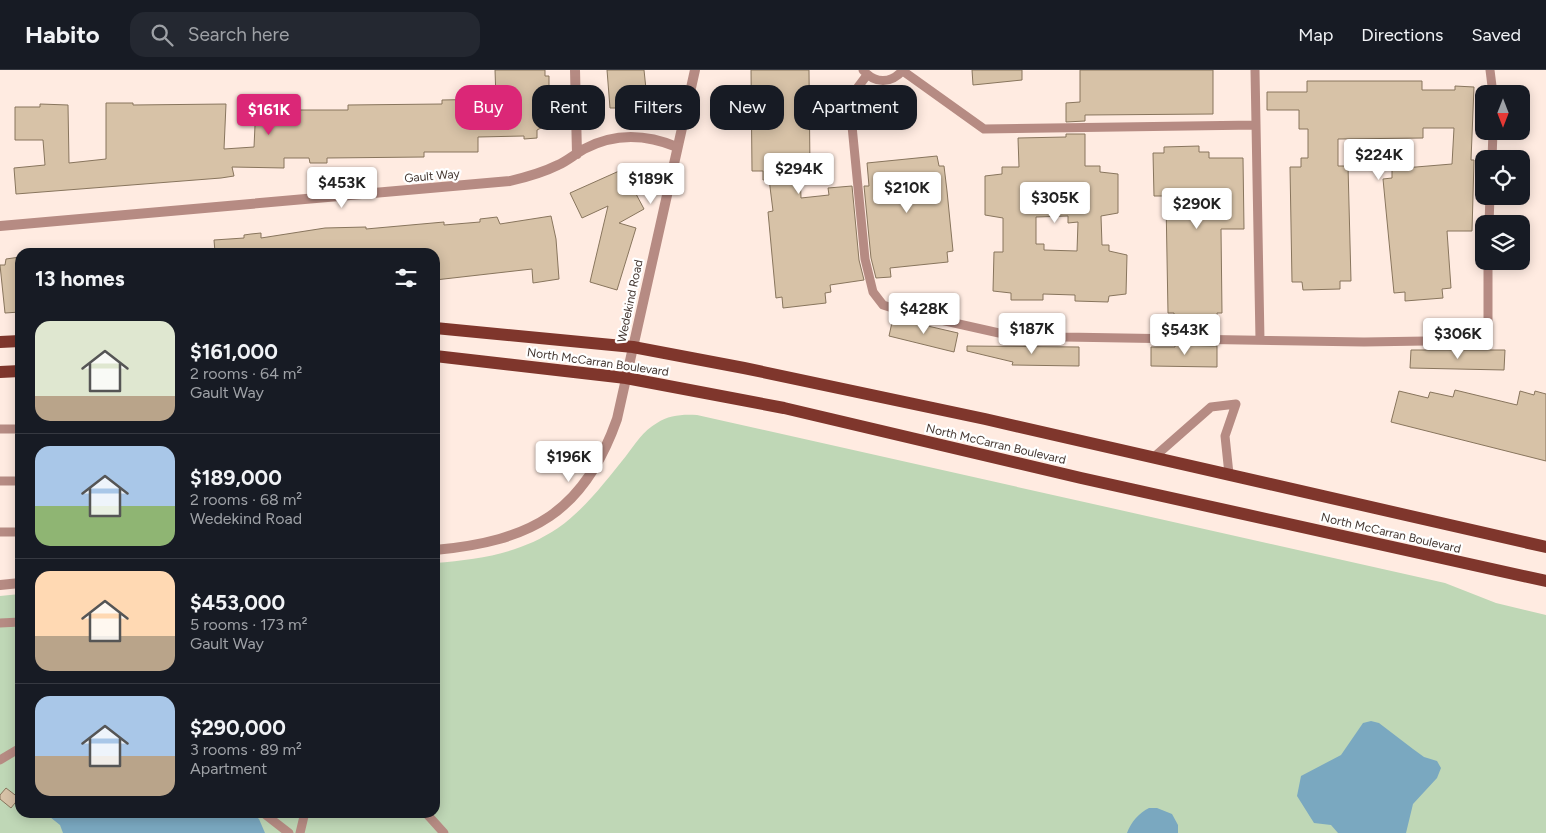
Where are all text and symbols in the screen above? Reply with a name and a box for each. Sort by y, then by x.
search box [130,12,480,57]
text: Habito [25,20,100,49]
icon: search [148,21,176,49]
text: Search here [188,23,289,46]
text: Map [1298,24,1333,46]
text: Directions [1361,24,1443,46]
text: Saved [1471,24,1521,46]
chip: Buy [455,85,522,130]
chip: Rent [532,85,605,130]
chip: Filters [615,85,700,130]
chip: New [710,85,784,130]
chip: Apartment [794,85,917,130]
north arrow [1475,85,1530,140]
map controls [1475,85,1530,270]
pin: $161K [234,93,304,136]
text: $161K [248,100,290,119]
pin: $224K [1344,138,1414,181]
text: $224K [1355,145,1403,164]
button: locate [1475,150,1530,205]
pin: $294K [764,152,834,195]
text: $294K [775,159,823,178]
pin: $189K [616,162,686,205]
pin: $453K [307,166,377,209]
street label: Gault Way [404,167,461,185]
text: $189K [628,169,674,188]
pin: $210K [872,172,942,214]
text: $453K [318,173,366,192]
text: $210K [884,178,930,197]
pin: $305K [1020,182,1090,224]
text: $305K [1031,188,1079,207]
pin: $290K [1162,188,1232,230]
text: $290K [1173,194,1221,213]
button: layers [1475,215,1530,270]
street label: Wedekind Road [614,258,646,344]
icon: filters [392,264,420,292]
text: 13 homes [35,266,124,291]
pin: $428K [889,292,959,335]
text: $428K [900,299,948,318]
pin: $187K [997,312,1067,355]
pin: $543K [1150,314,1220,356]
pin: $306K [1423,318,1493,360]
text: $187K [1010,319,1054,338]
text: $543K [1161,320,1209,339]
text: $306K [1434,324,1482,343]
text: $161,000 [190,339,278,364]
icon: home [75,341,135,401]
street label: North McCarran Boulevard [526,345,670,379]
text: 2 rooms · 64 m² [190,364,302,383]
text: Gault Way [190,383,264,402]
street label: North McCarran Boulevard [925,421,1067,467]
pin: $196K [534,440,604,483]
text: $196K [547,447,591,466]
text: $189,000 [190,465,282,490]
icon: home [75,466,135,526]
text: 2 rooms · 68 m² [190,490,302,509]
text: Wedekind Road [190,509,302,528]
street label: North McCarran Boulevard [1320,510,1462,556]
text: $453,000 [190,590,285,615]
icon: home [75,591,135,651]
text: 5 rooms · 173 m² [190,615,307,634]
text: Gault Way [190,634,264,653]
text: $290,000 [190,715,286,740]
icon: home [75,716,135,776]
text: 3 rooms · 89 m² [190,740,302,759]
text: Apartment [190,759,267,778]

